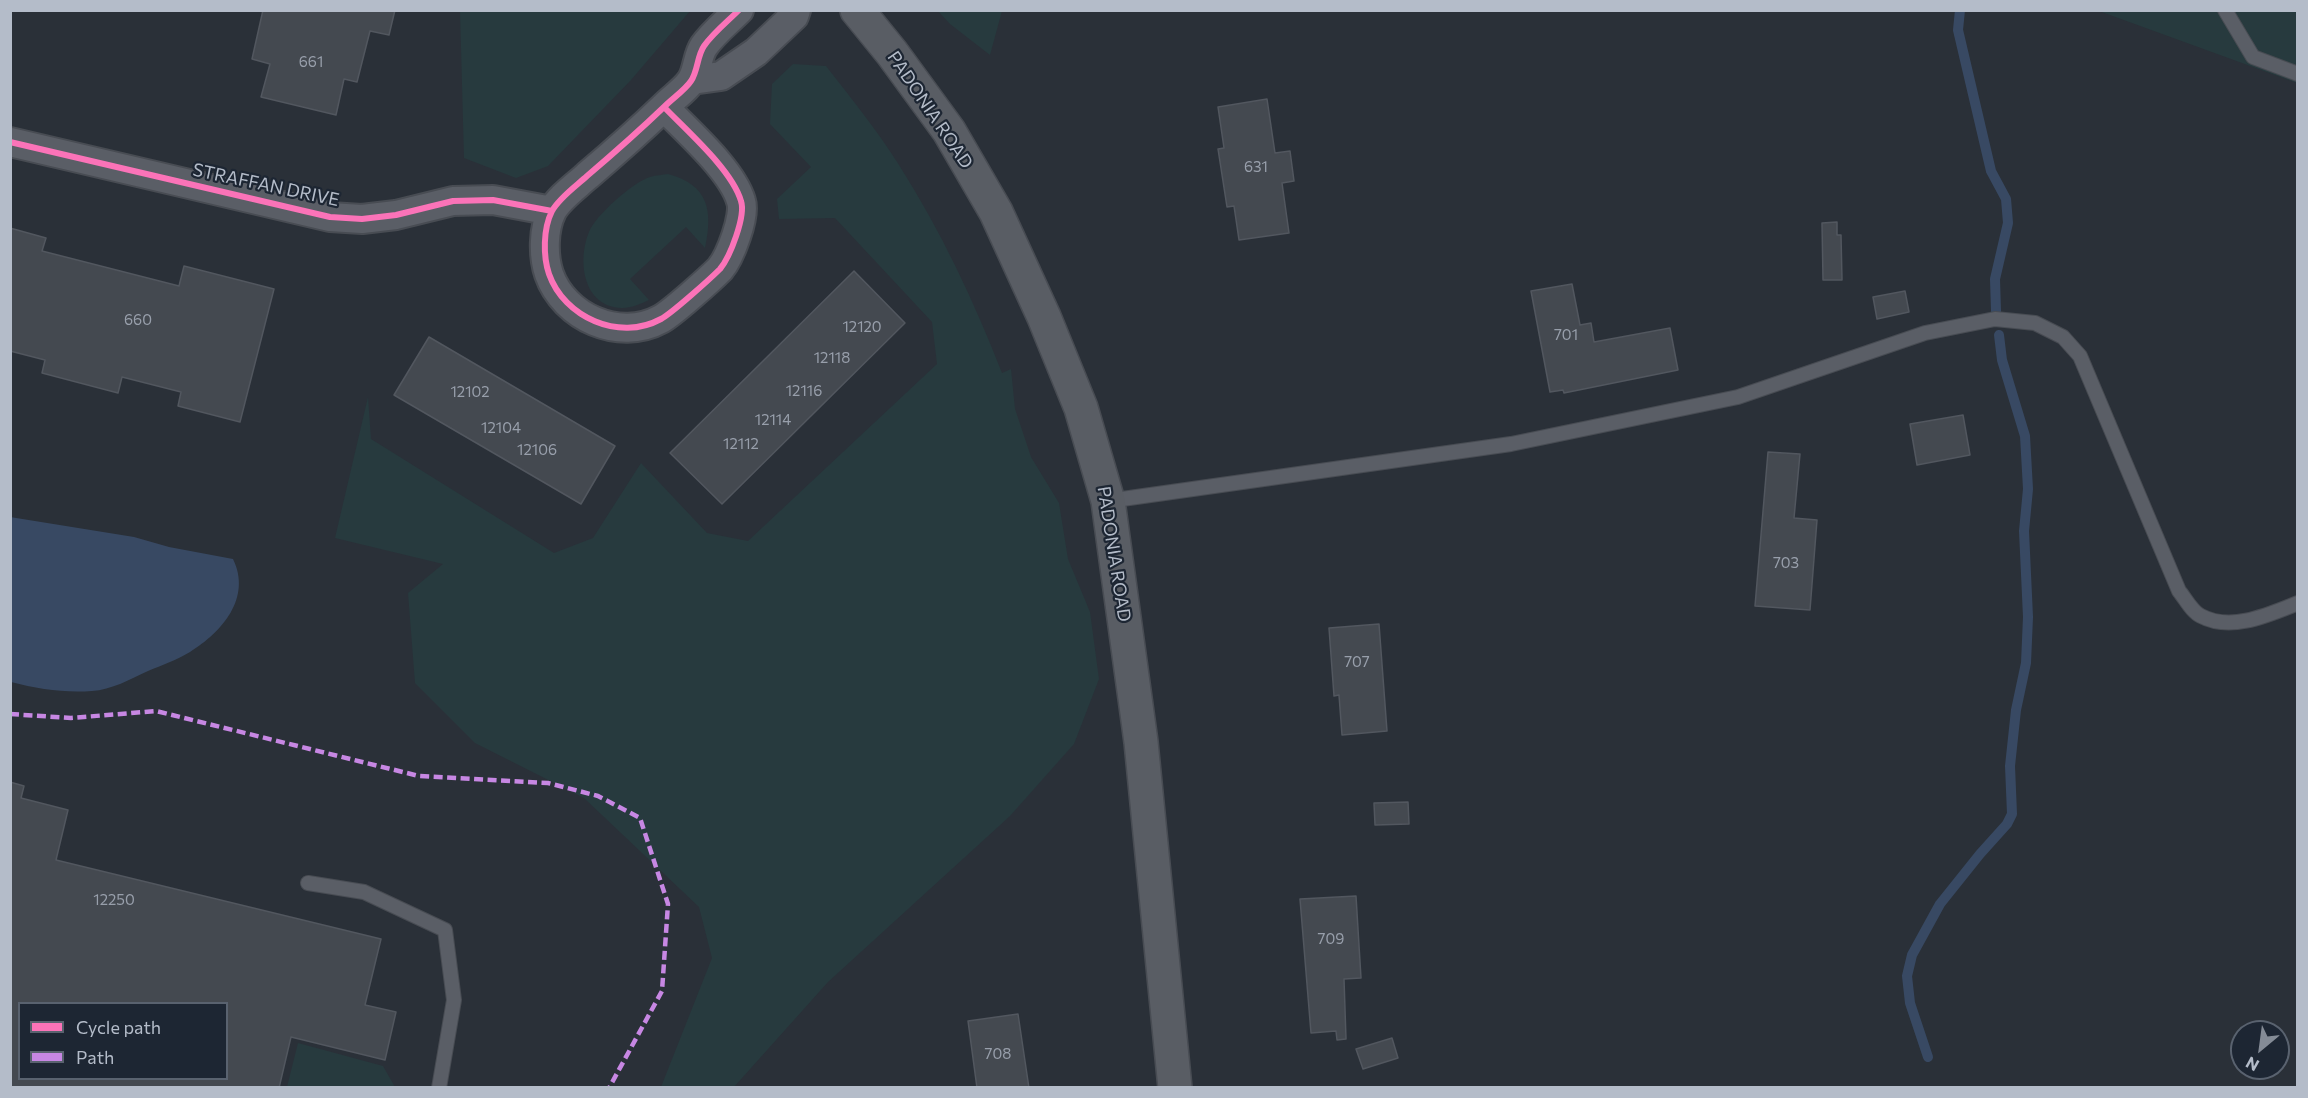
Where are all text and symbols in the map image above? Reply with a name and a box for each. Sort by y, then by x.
street label: PADONIA ROAD [883,47,977,173]
house number: 661 [299,53,323,71]
house number: 631 [1244,158,1268,176]
street label: STRAFFAN DRIVE [191,159,341,211]
house number: 660 [124,311,152,329]
house number: 12120 [842,318,882,336]
house number: 701 [1554,326,1578,344]
house number: 12118 [814,349,850,367]
house number: 12116 [786,382,822,400]
house number: 12102 [450,383,490,401]
house number: 12114 [755,411,791,429]
house number: 12104 [481,419,521,437]
house number: 12112 [723,435,759,453]
house number: 12106 [517,441,557,459]
street label: PADONIA ROAD [1093,485,1135,623]
house number: 703 [1773,554,1799,572]
house number: 707 [1344,653,1370,671]
house number: 12250 [93,891,135,909]
house number: 709 [1318,930,1344,948]
legend [18,1002,228,1080]
text: Cycle path [76,1016,161,1038]
north arrow [2230,1020,2290,1080]
house number: 708 [985,1045,1011,1063]
text: Path [76,1046,114,1068]
text: N [2242,1053,2262,1076]

